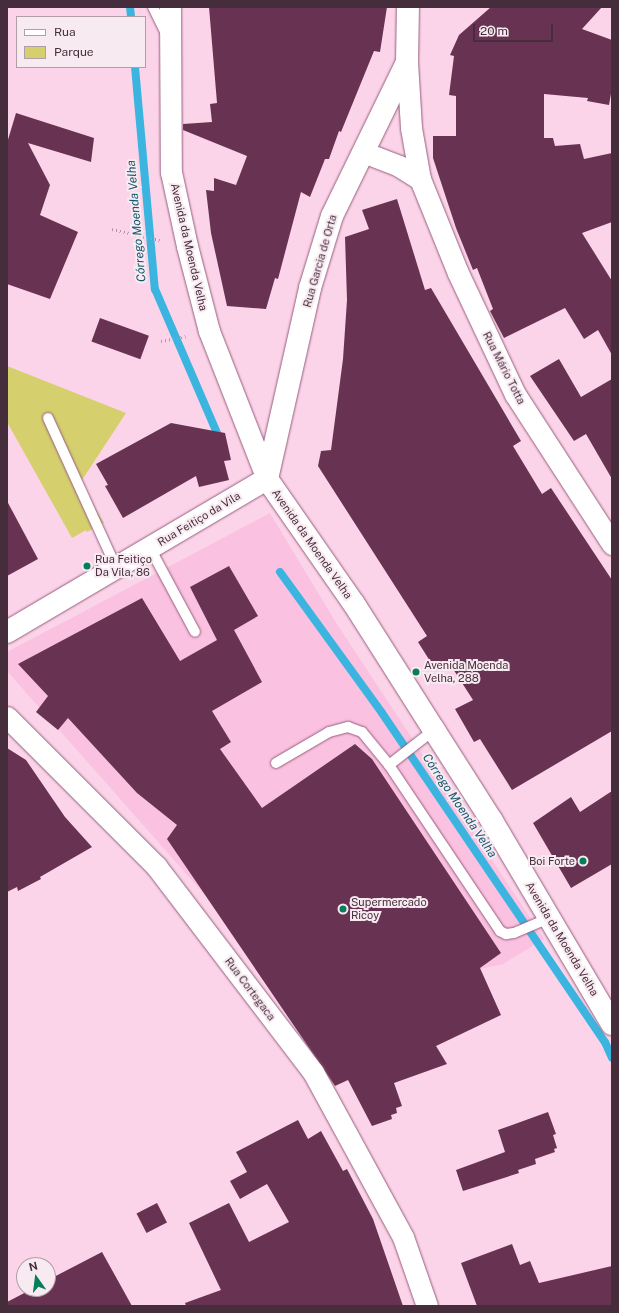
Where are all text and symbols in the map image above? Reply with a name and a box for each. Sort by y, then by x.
legend [16,16,146,68]
scale bar [475,16,555,42]
text: 20 m [480,24,508,38]
text: Rua [54,25,76,39]
text: Parque [54,45,94,59]
water label: Córrego Moenda Velha [124,159,150,283]
street label: Avenida da Moenda Velha [168,182,210,312]
street label: Rua Garcia de Orta [300,213,340,309]
street label: Rua Mário Totta [480,329,528,407]
street label: Avenida da Moenda Velha [269,487,355,601]
street label: Rua Feitiço da Vila [155,489,243,549]
place label: Rua Feitiço Da Vila, 86 [95,553,152,579]
marker: Rua Feitiço Da Vila, 86 [82,561,92,571]
place label: Avenida Moenda Velha, 288 [424,659,508,685]
marker: Avenida Moenda Velha, 288 [411,667,421,677]
water label: Córrego Moenda Velha [419,751,499,861]
place label: Boi Forte [529,854,575,868]
marker: Boi Forte [578,856,588,866]
street label: Avenida da Moenda Velha [523,879,601,999]
place label: Supermercado Ricoy [351,896,427,922]
marker: Supermercado Ricoy [338,904,348,914]
street label: Rua Cortegaca [222,955,278,1023]
north arrow [16,1257,56,1297]
text: N [28,1259,39,1273]

